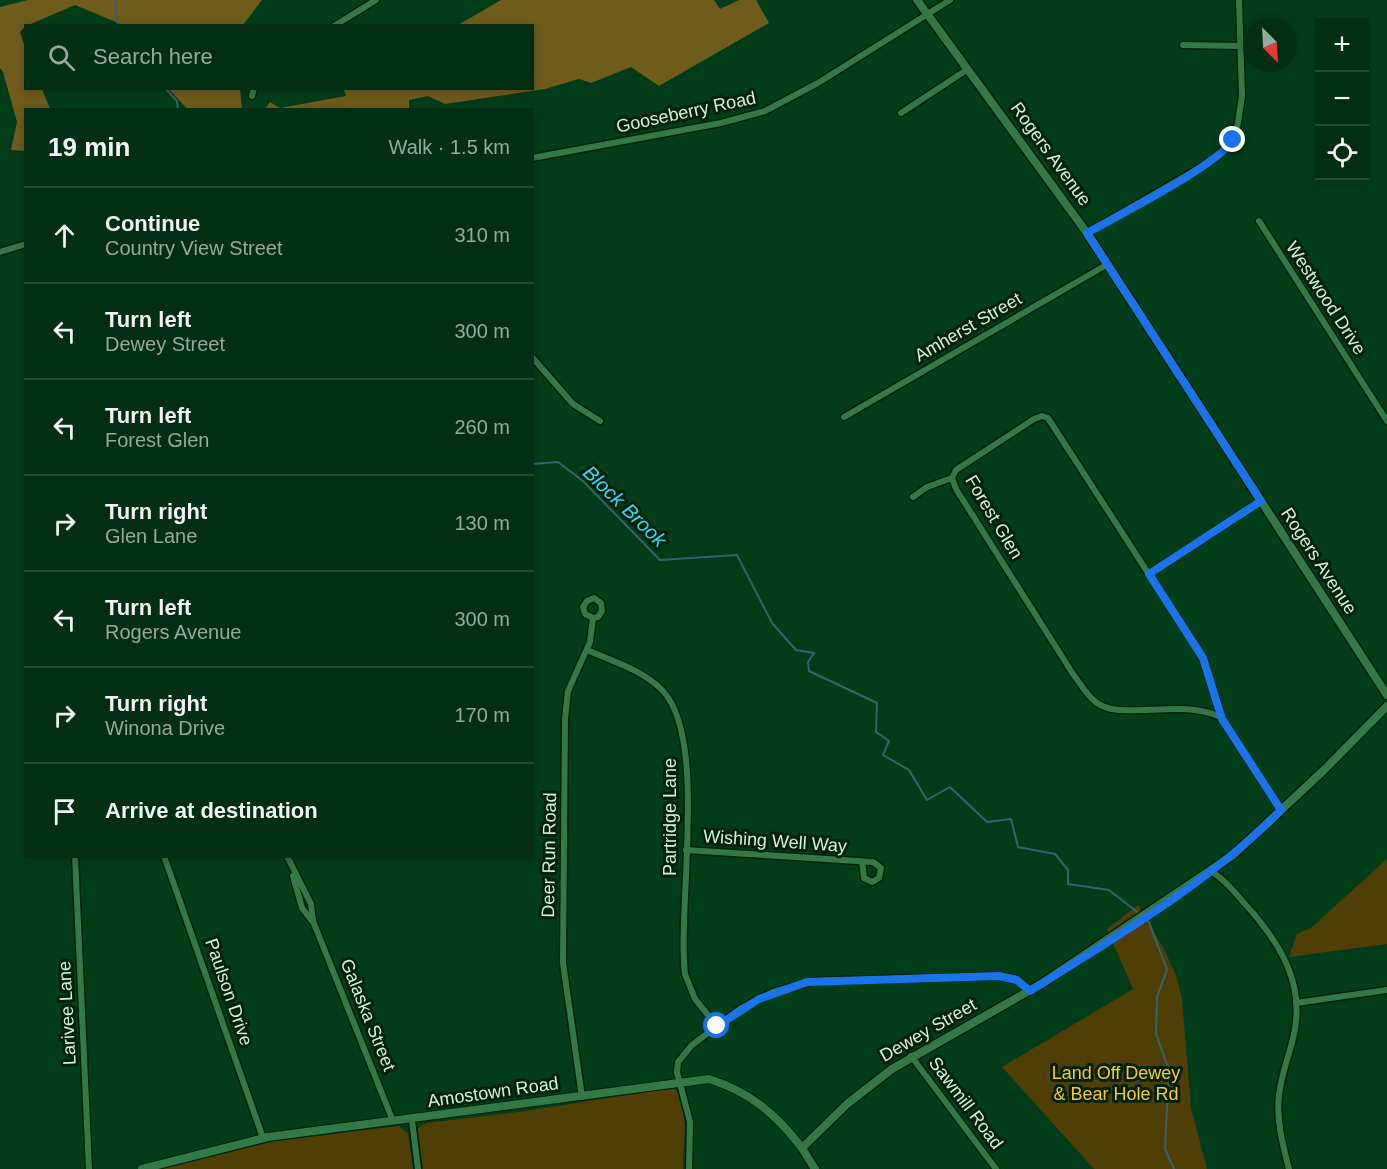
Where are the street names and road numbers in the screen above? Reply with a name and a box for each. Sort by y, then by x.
street label: Gooseberry Road [614,87,758,137]
street label: Rogers Avenue [1007,98,1095,210]
street label: Westwood Drive [1282,238,1370,358]
street label: Amherst Street [911,288,1025,366]
street label: Forest Glen [961,472,1027,562]
street label: Rogers Avenue [1277,504,1361,618]
street label: Partridge Lane [660,758,680,876]
street label: Deer Run Road [538,792,560,918]
street label: Wishing Well Way [702,826,848,856]
street label: Paulson Drive [201,936,257,1048]
street label: Galaska Street [336,956,400,1074]
street label: Larivee Lane [54,961,80,1065]
street label: Dewey Street [876,994,980,1066]
street label: Sawmill Road [925,1053,1007,1153]
street label: Amostown Road [426,1073,560,1111]

